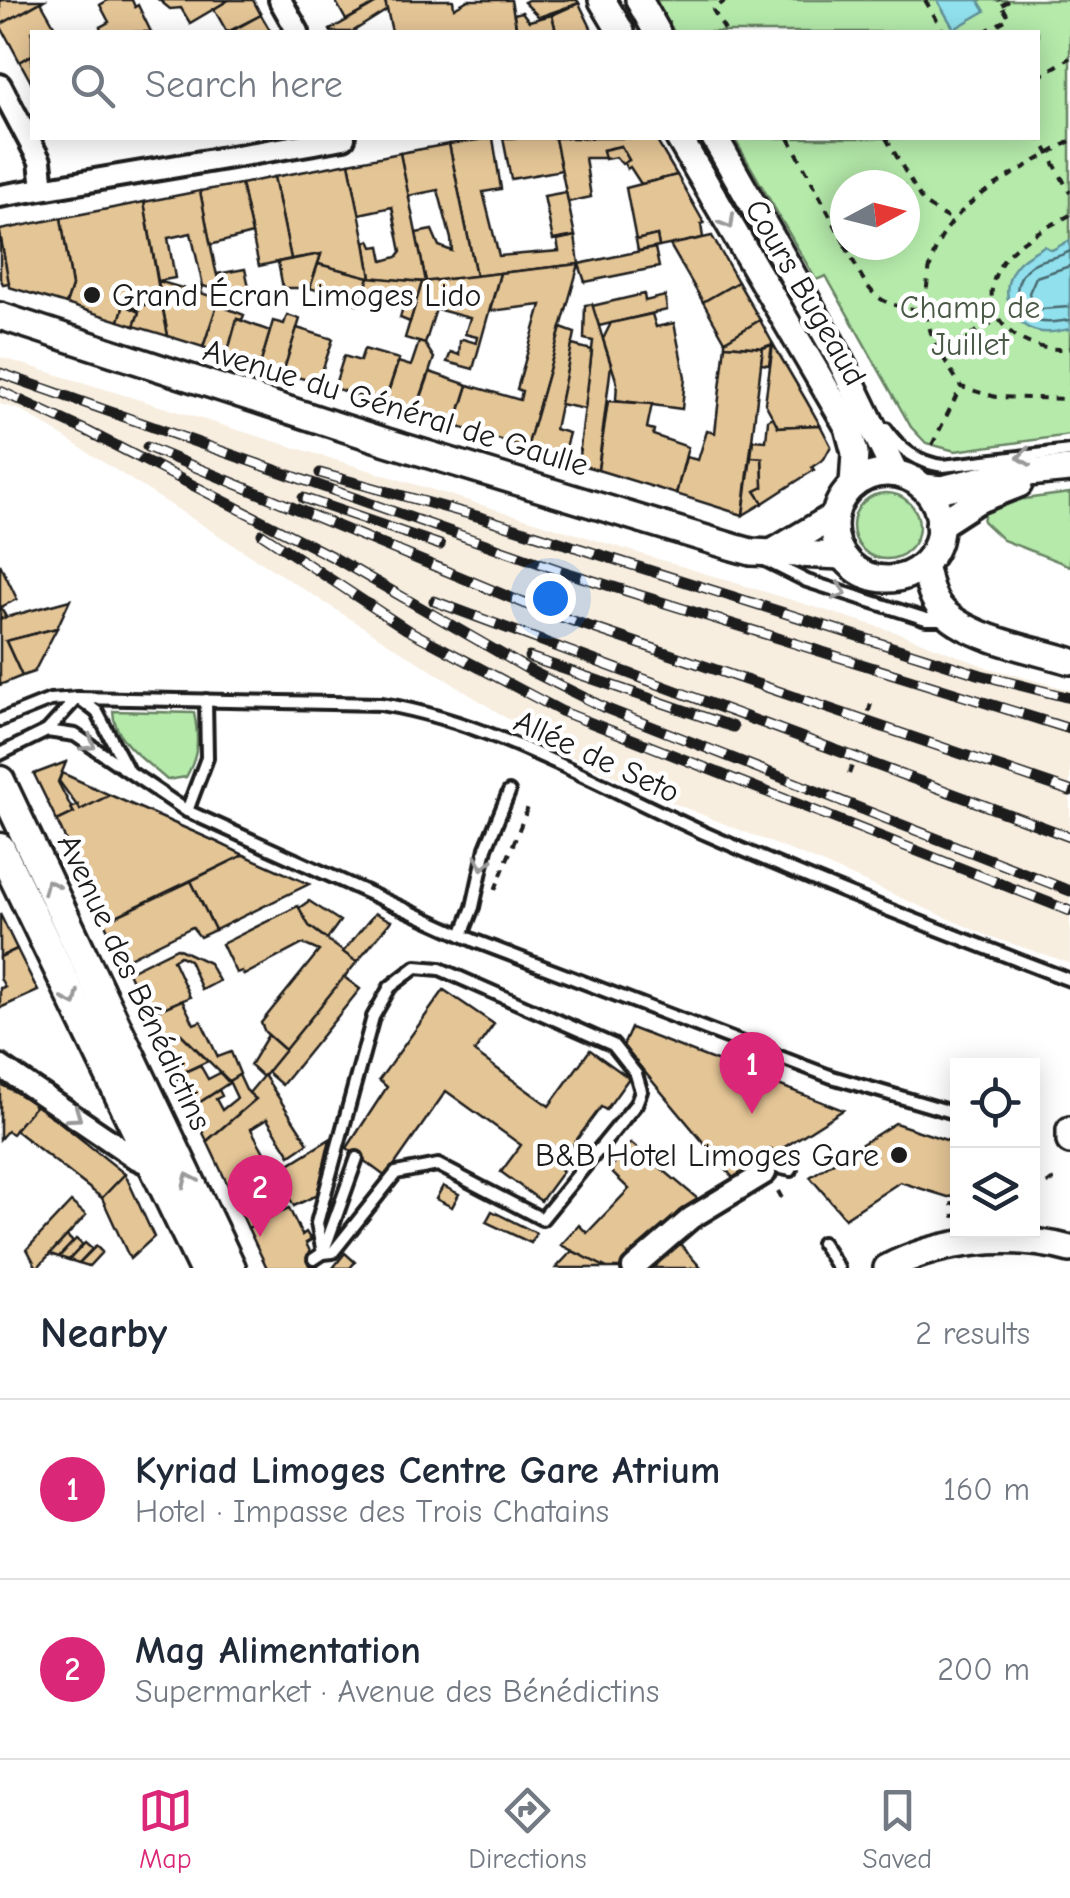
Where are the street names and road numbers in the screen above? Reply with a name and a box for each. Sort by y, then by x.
street label: Cours Bugeaud [737,193,874,392]
street label: Avenue du Général de Gaulle [199,331,593,484]
street label: Allée de Seto [508,702,685,811]
street label: Avenue des Bénédictins [50,829,219,1136]

